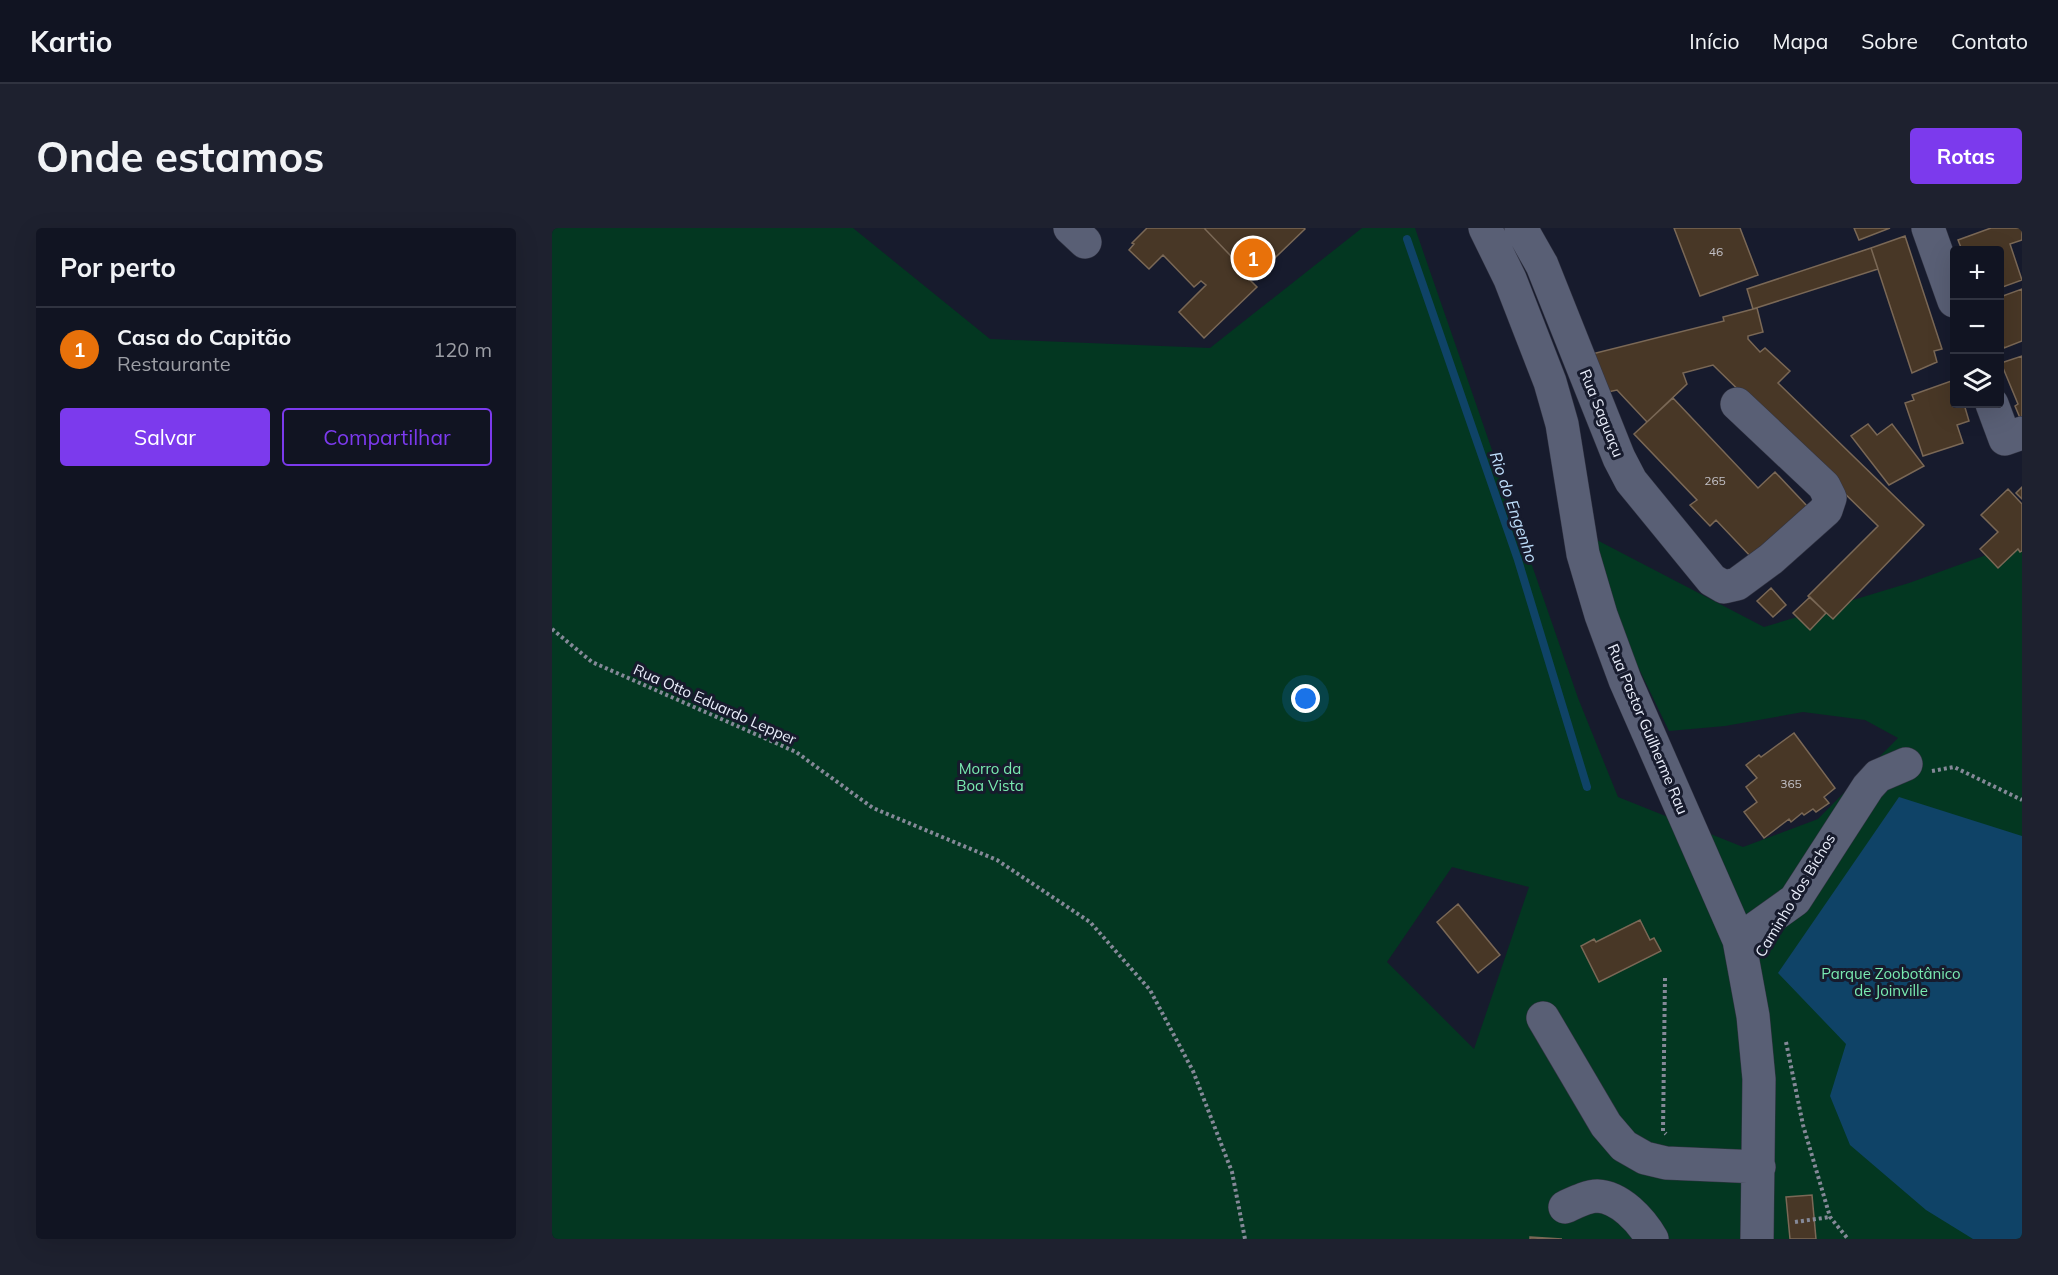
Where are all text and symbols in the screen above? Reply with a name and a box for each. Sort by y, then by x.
text: Kartio [30,24,112,59]
text: Início [1689,28,1739,54]
text: Mapa [1772,28,1828,54]
text: Sobre [1861,28,1918,54]
text: Contato [1951,28,2028,54]
button: Rotas [1910,128,2022,184]
text: Onde estamos [36,130,324,183]
pin: 1 [1234,236,1272,280]
house number: 46 [1709,244,1723,259]
map controls [1950,246,2004,408]
button: + [1950,246,2004,300]
text: Por perto [60,251,176,284]
button: − [1950,300,2004,354]
text: Casa do Capitão [117,323,291,351]
text: 1 [74,337,86,362]
text: 120 m [433,337,492,362]
text: Restaurante [117,351,231,376]
button: layers [1950,354,2004,408]
street label: Rua Saguaçu [1576,366,1628,460]
button: Salvar [60,408,270,466]
button: Compartilhar [282,408,492,466]
water label: Rio do Engenho [1486,449,1542,565]
house number: 265 [1704,473,1726,488]
street label: Rua Pastor Guilherme Rau [1603,641,1693,817]
street label: Rua Otto Eduardo Lepper [631,659,800,749]
your location [1291,684,1320,713]
park label: Morro da Boa Vista [956,759,1024,795]
house number: 365 [1780,776,1802,791]
street label: Caminho dos Bichos [1751,830,1839,960]
park label: Parque Zoobotânico de Joinville [1821,964,1961,1000]

